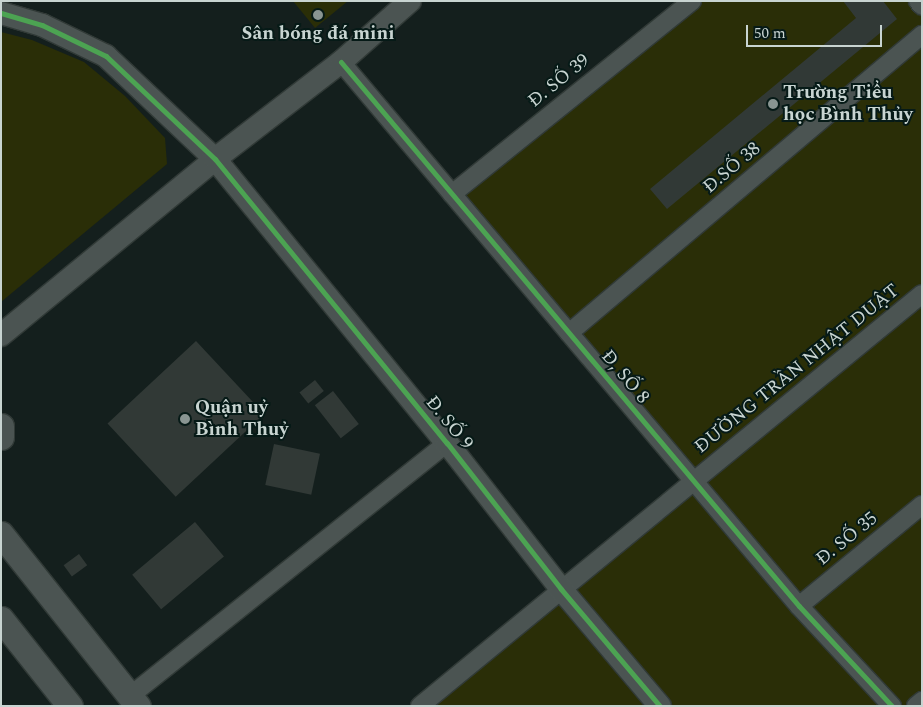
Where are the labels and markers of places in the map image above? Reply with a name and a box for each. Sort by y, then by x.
marker: Sân bóng đá mini [312,9,324,21]
place label: Sân bóng đá mini [242,23,394,45]
place label: Trường Tiểu học Bình Thủy [783,82,913,126]
marker: Trường Tiểu học Bình Thủy [767,98,779,110]
place label: Quận uỷ Bình Thuỷ [195,397,288,441]
marker: Quận uỷ Bình Thuỷ [179,413,191,425]

